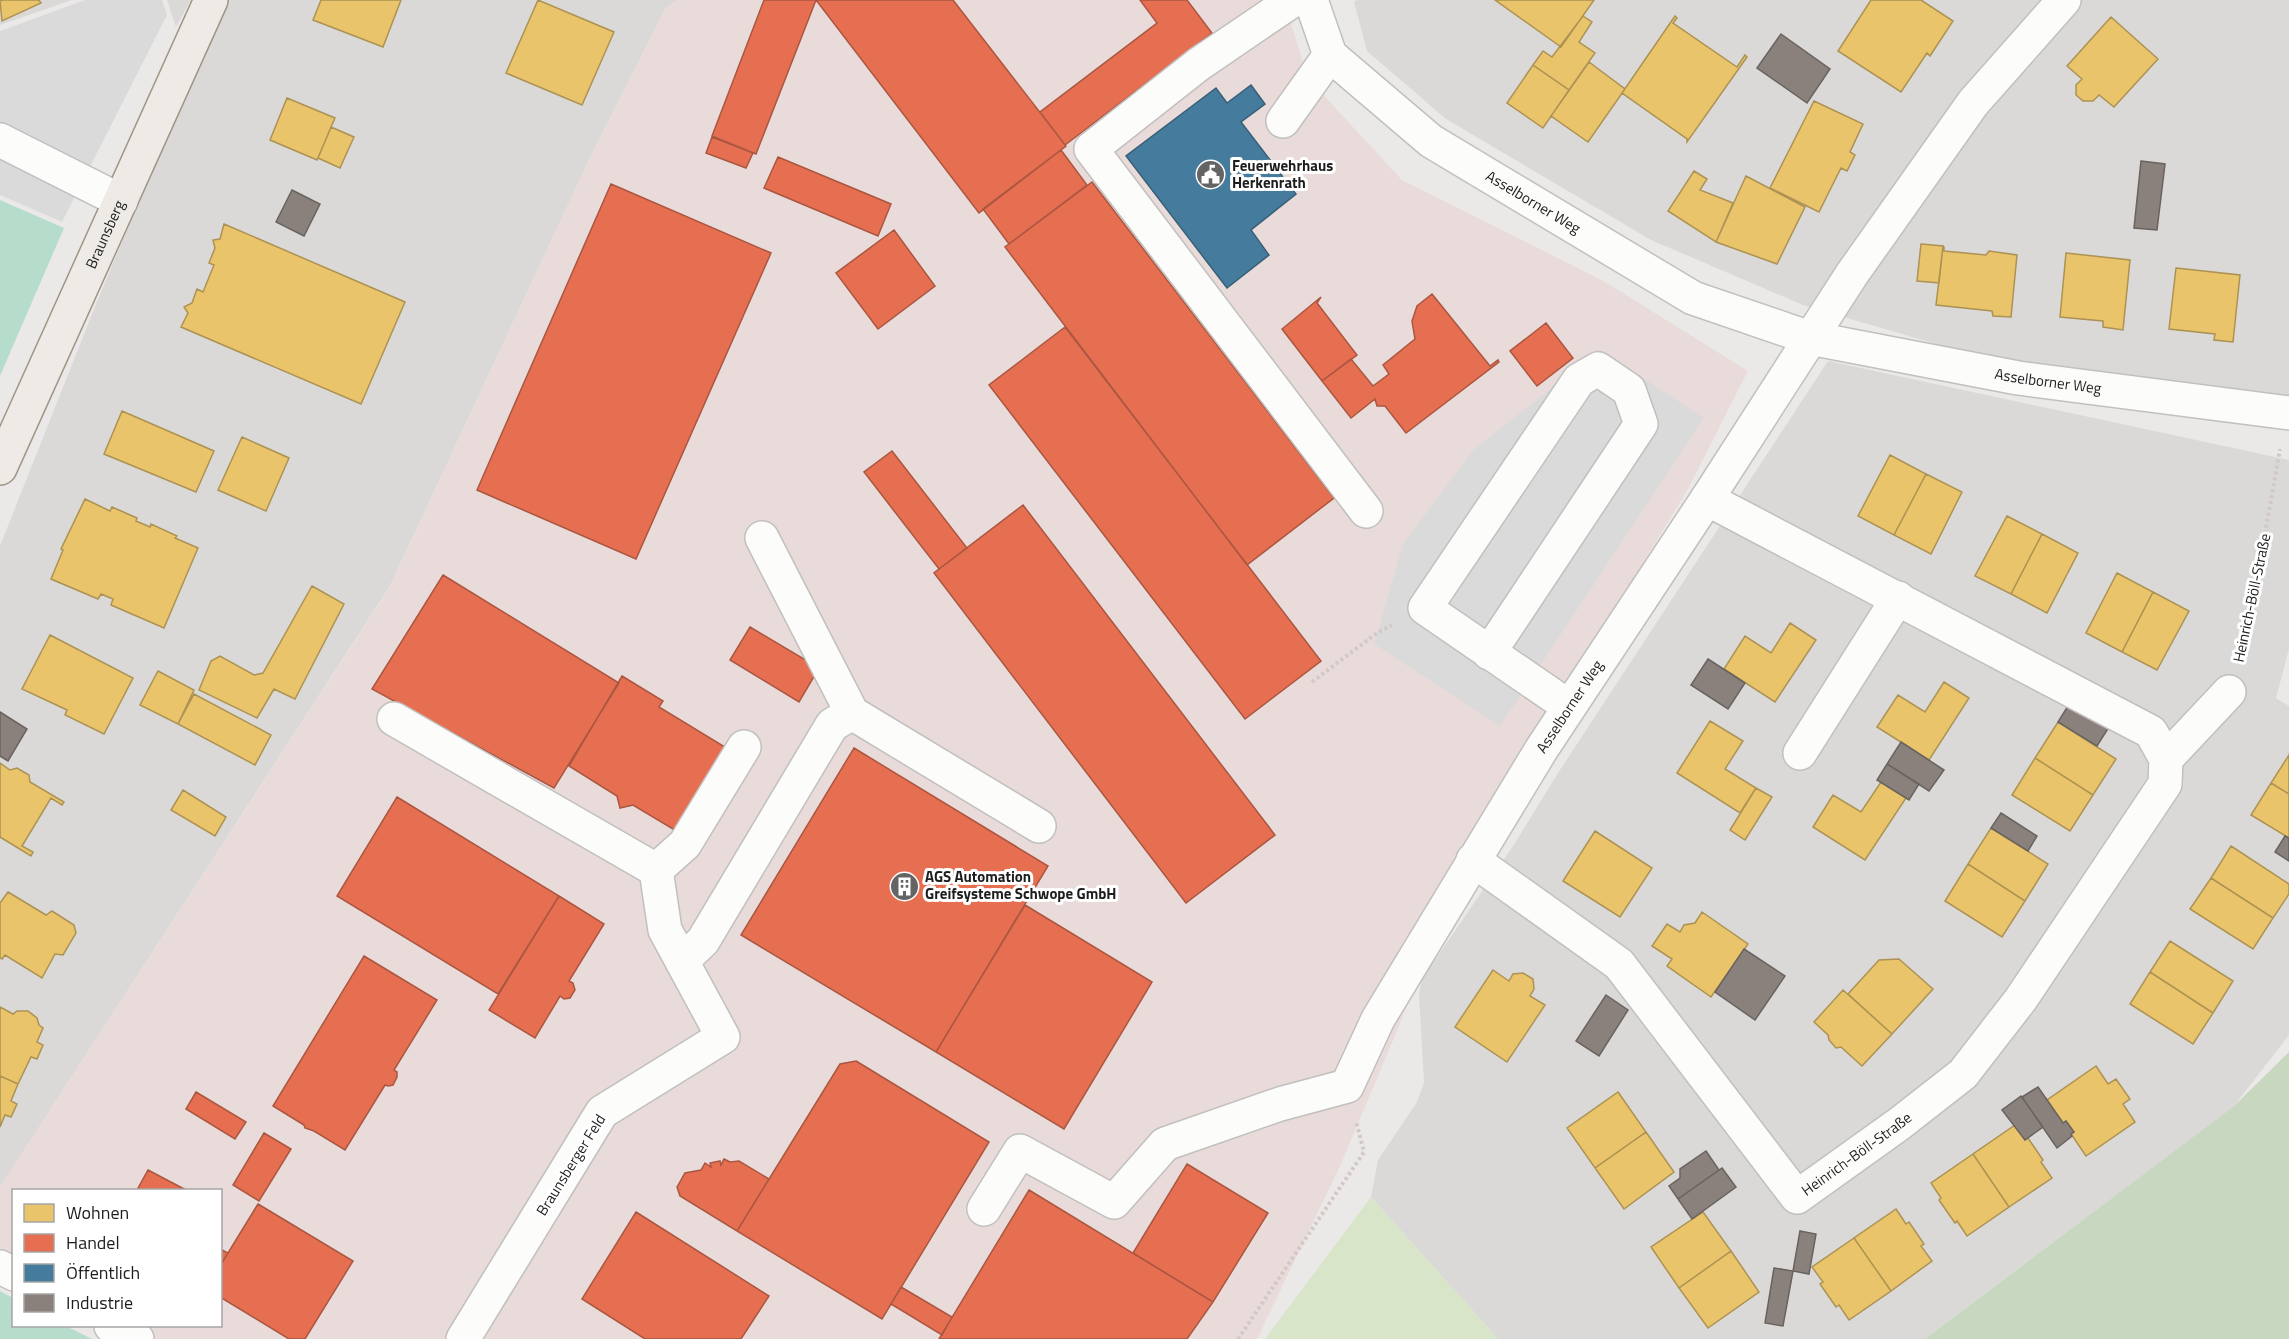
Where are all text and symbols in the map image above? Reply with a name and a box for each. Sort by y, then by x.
place label: Feuerwehrhaus Herkenrath [1232,154,1333,194]
public building icon: Feuerwehrhaus Herkenrath [1195,159,1227,191]
street label: Asselborner Weg [1481,164,1586,239]
street label: Braunsberg [79,196,130,273]
street label: Asselborner Weg [1993,362,2103,400]
street label: Heinrich-Böll-Straße [2227,531,2276,664]
street label: Asselborner Weg [1530,655,1609,757]
place label: AGS Automation Greifsysteme Schwope GmbH [925,865,1116,905]
building icon: AGS Automation Greifsysteme Schwope GmbH [888,870,920,902]
street label: Heinrich-Böll-Straße [1796,1106,1917,1201]
street label: Braunsberger Feld [530,1110,611,1220]
legend [12,1189,222,1327]
text: Wohnen [66,1199,129,1226]
text: Handel [66,1229,120,1256]
text: Öffentlich [66,1259,140,1286]
text: Industrie [66,1289,133,1316]

